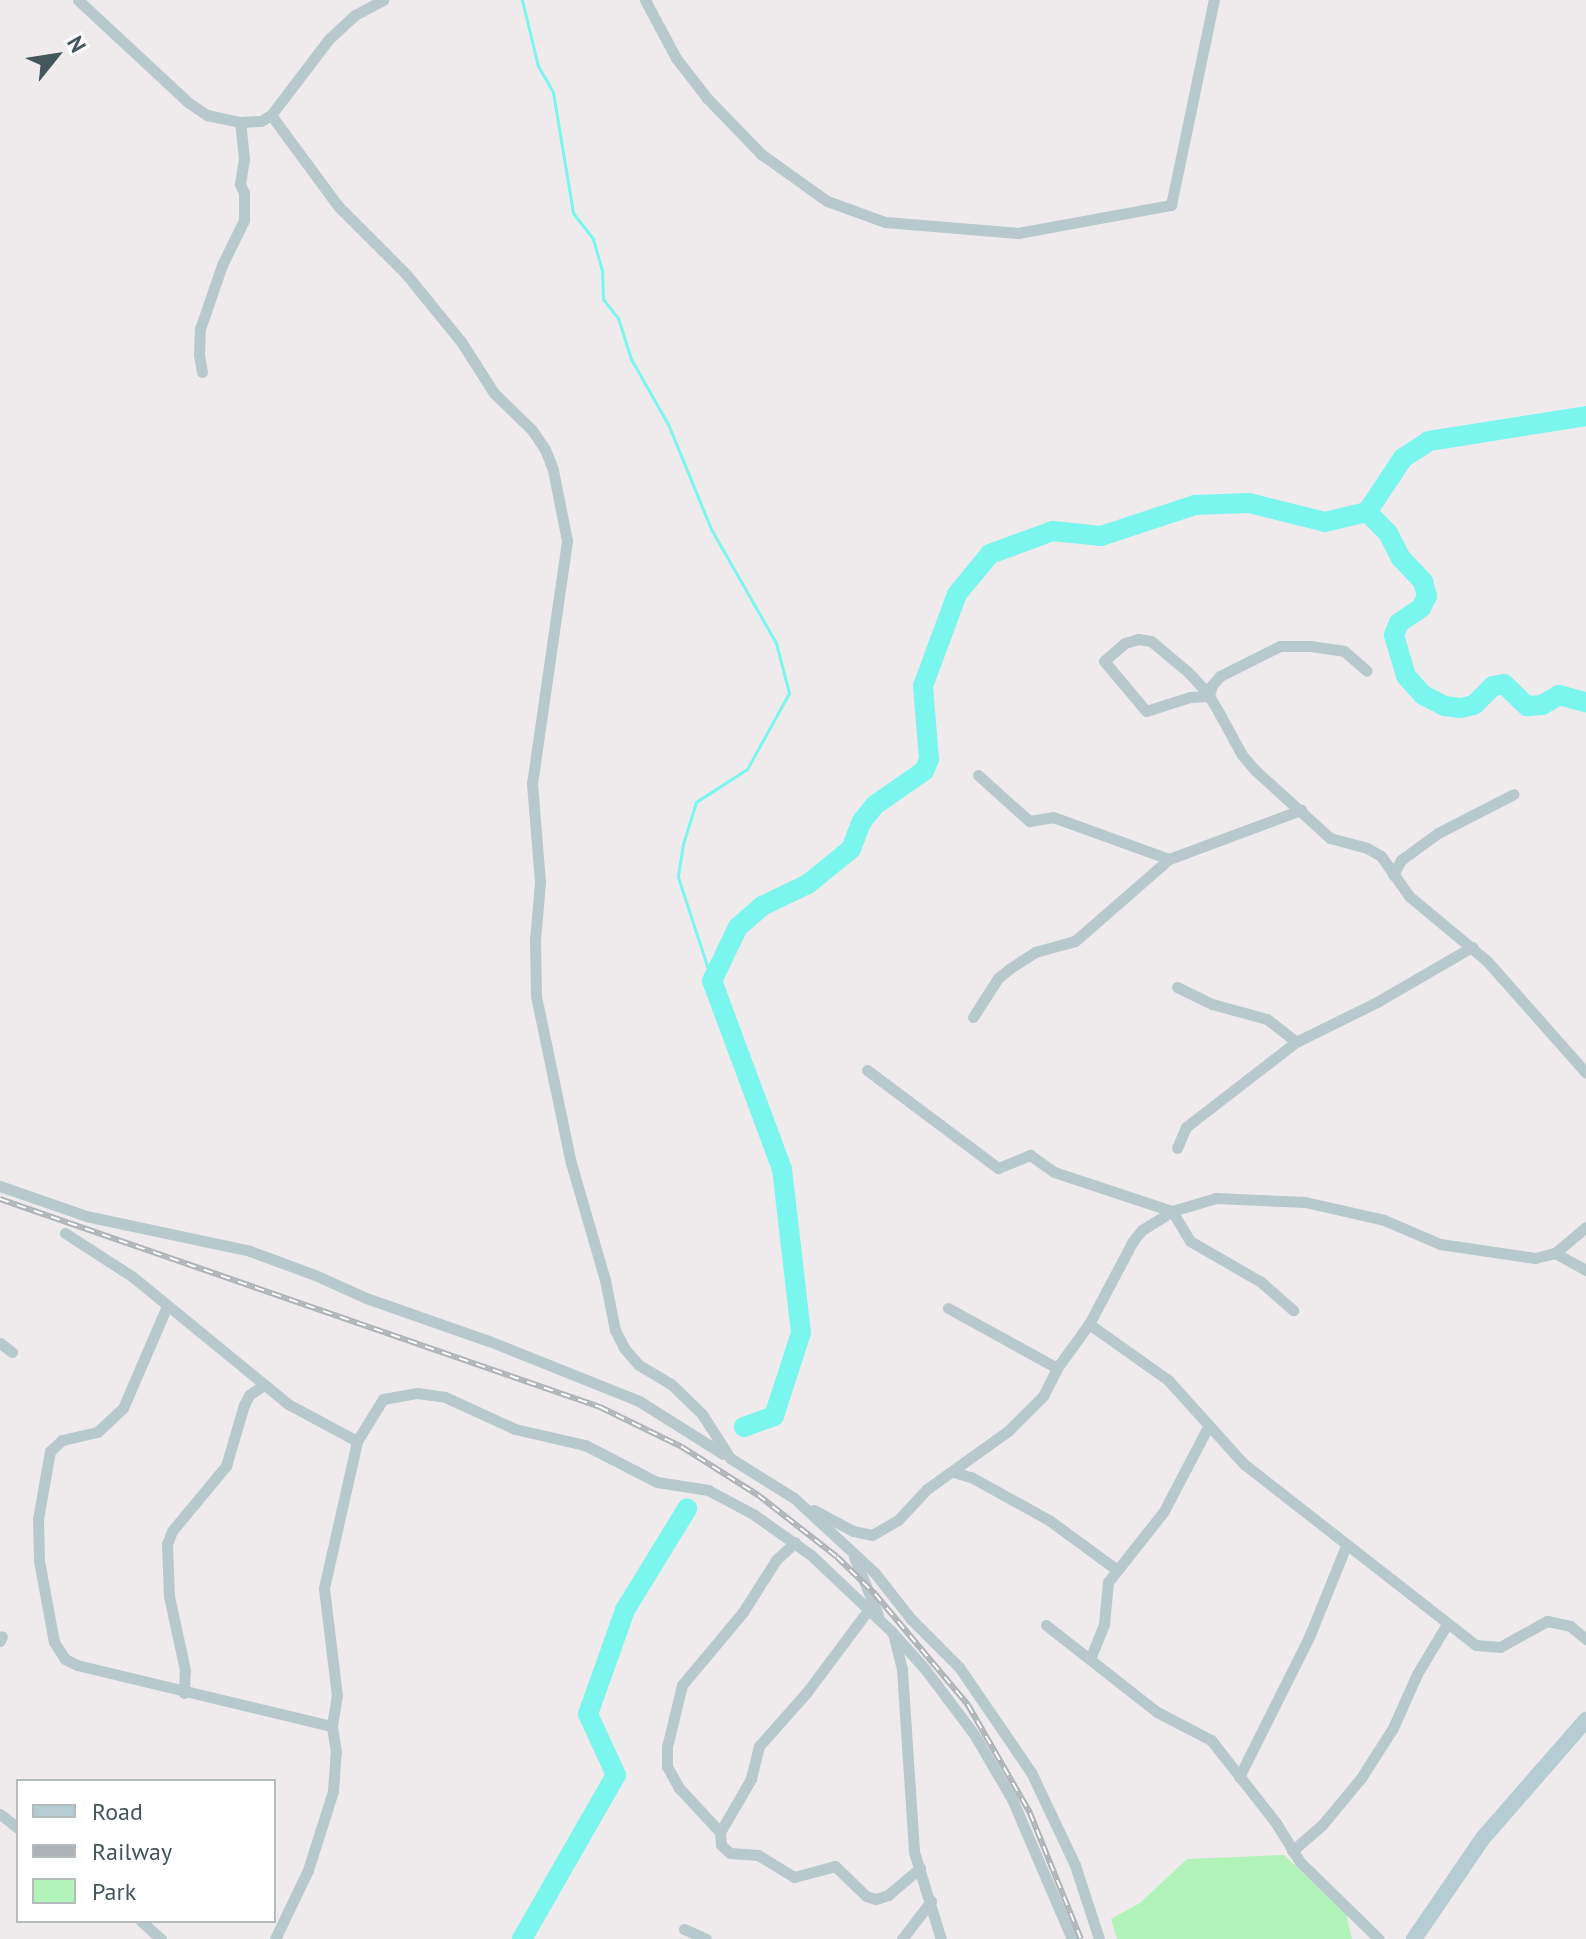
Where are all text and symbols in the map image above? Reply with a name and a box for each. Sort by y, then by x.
north arrow [16,16,96,96]
text: N [61,31,93,57]
legend [16,1779,276,1923]
text: Road [92,1796,143,1827]
text: Railway [92,1836,172,1867]
text: Park [92,1876,136,1907]

